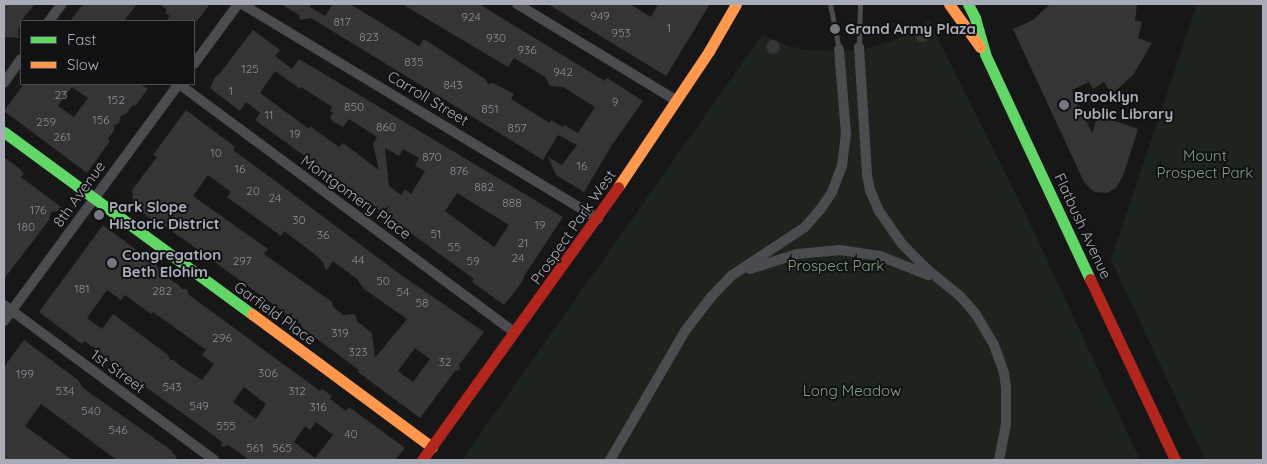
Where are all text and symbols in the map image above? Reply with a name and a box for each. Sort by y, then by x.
house number: 949 [590,9,610,23]
house number: 924 [461,10,481,24]
house number: 817 [333,15,351,29]
legend [20,20,195,85]
place label: Grand Army Plaza [845,20,976,38]
house number: 1 [667,21,671,35]
marker: Grand Army Plaza [829,23,841,35]
house number: 953 [611,26,631,40]
text: Fast [67,30,96,49]
house number: 823 [359,30,379,44]
house number: 930 [486,31,506,45]
house number: 936 [517,43,537,57]
text: Slow [67,55,99,74]
house number: 835 [404,55,424,69]
house number: 125 [241,62,259,76]
house number: 942 [553,65,573,79]
street label: Carroll Street [384,67,472,129]
house number: 843 [443,78,463,92]
house number: 1 [229,84,233,98]
place label: Brooklyn Public Library [1074,87,1173,122]
house number: 23 [55,88,67,102]
house number: 152 [107,93,125,107]
house number: 9 [612,95,618,109]
marker: Brooklyn Public Library [1058,99,1070,111]
house number: 850 [344,100,364,114]
house number: 851 [481,102,499,116]
house number: 11 [265,108,273,122]
house number: 156 [92,113,110,127]
house number: 259 [36,115,56,129]
house number: 860 [376,120,396,134]
house number: 857 [507,121,527,135]
house number: 19 [289,127,301,141]
house number: 261 [53,130,71,144]
house number: 10 [210,146,222,160]
park label: Mount Prospect Park [1157,146,1253,181]
house number: 870 [422,150,442,164]
street label: Montgomery Place [298,151,414,243]
street label: 8th Avenue [49,158,109,230]
house number: 16 [577,159,587,173]
house number: 16 [235,162,245,176]
house number: 876 [450,164,468,178]
street label: Prospect Park West [527,166,619,288]
street label: Flatbush Avenue [1051,170,1115,282]
house number: 882 [474,180,494,194]
house number: 20 [246,184,260,198]
house number: 24 [269,191,281,205]
house number: 888 [502,196,522,210]
place label: Park Slope Historic District [109,197,220,232]
house number: 176 [30,203,46,217]
marker: Park Slope Historic District [93,209,105,221]
house number: 30 [292,213,306,227]
house number: 19 [534,218,546,232]
house number: 180 [17,220,35,234]
house number: 51 [431,227,441,241]
house number: 36 [317,228,329,242]
house number: 21 [517,236,529,250]
house number: 55 [447,240,461,254]
place label: Congregation Beth Elohim [122,245,221,280]
house number: 24 [512,251,524,265]
house number: 44 [352,253,364,267]
house number: 297 [232,254,252,268]
house number: 59 [466,254,480,268]
marker: Congregation Beth Elohim [106,257,118,269]
park label: Prospect Park [788,257,884,275]
house number: 50 [376,274,390,288]
street label: Garfield Place [231,277,319,349]
house number: 181 [74,282,90,296]
house number: 282 [152,284,172,298]
house number: 54 [397,285,409,299]
house number: 58 [415,296,429,310]
house number: 319 [331,326,349,340]
house number: 296 [212,331,232,345]
street label: 1st Street [87,345,149,397]
house number: 323 [348,345,368,359]
house number: 32 [439,355,451,369]
house number: 306 [258,366,278,380]
house number: 199 [16,367,34,381]
house number: 543 [162,380,182,394]
park label: Long Meadow [803,382,901,400]
house number: 534 [55,384,75,398]
house number: 312 [288,384,306,398]
house number: 549 [189,399,209,413]
house number: 316 [309,400,327,414]
house number: 540 [81,404,101,418]
house number: 555 [216,419,236,433]
house number: 546 [108,423,128,437]
house number: 40 [344,427,358,441]
house number: 561 [246,441,264,455]
house number: 565 [272,441,292,455]

